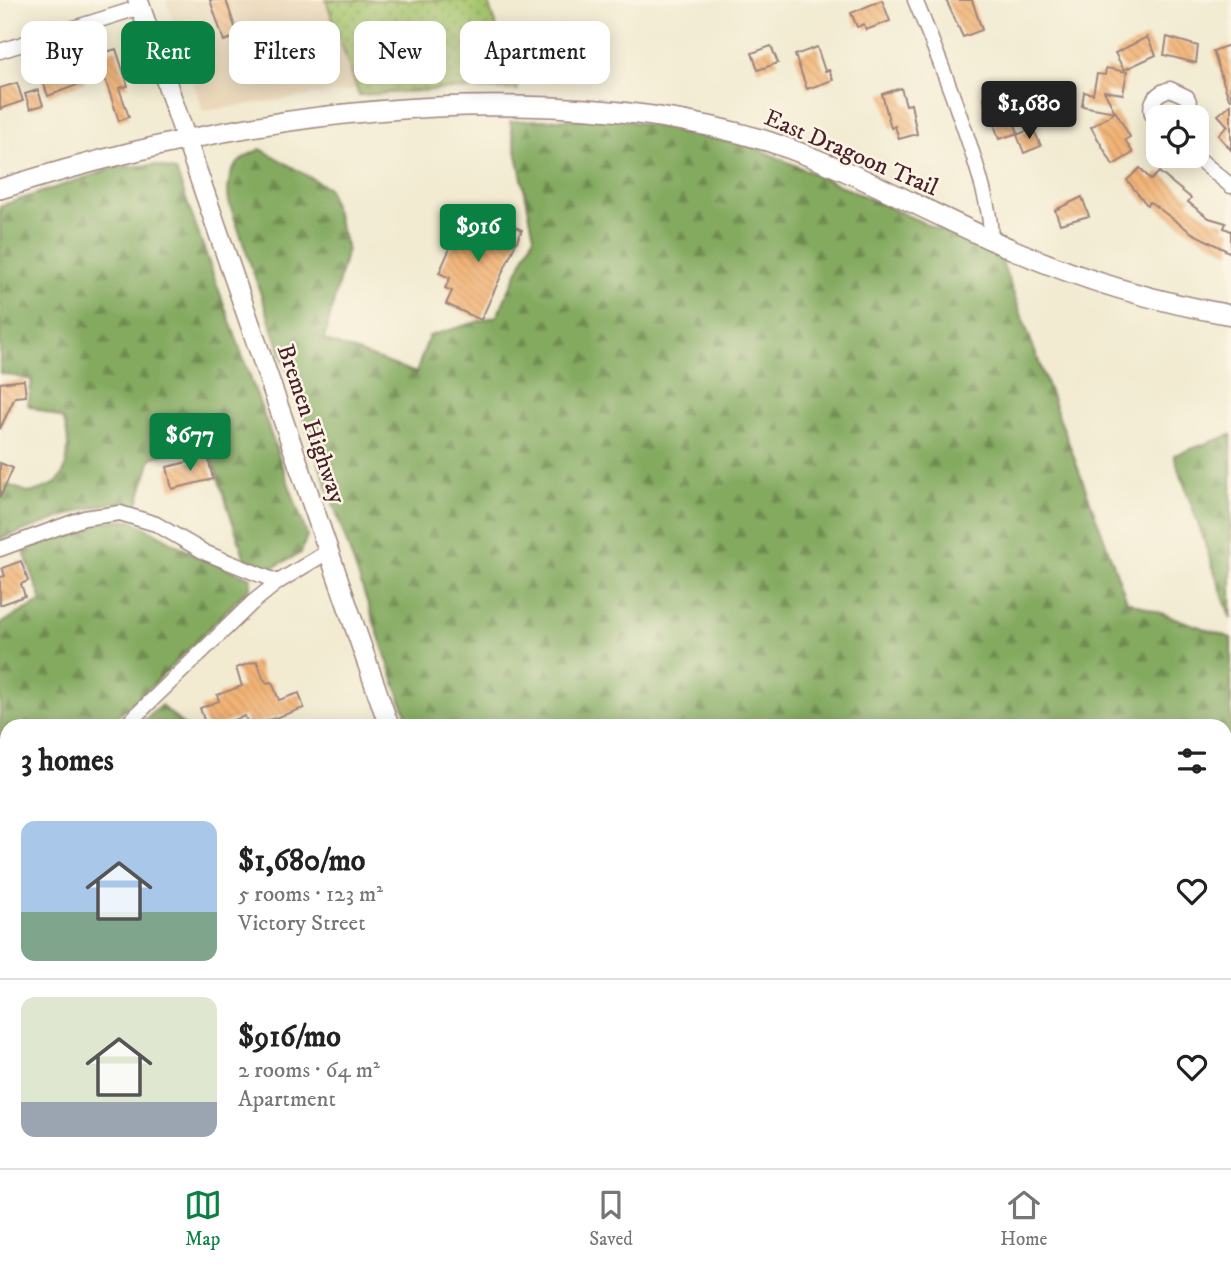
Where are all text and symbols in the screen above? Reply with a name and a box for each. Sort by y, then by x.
chip: Buy [21,21,107,84]
chip: Rent [121,21,215,84]
chip: Filters [229,21,340,84]
chip: New [354,21,446,84]
chip: Apartment [460,21,610,84]
pin: $1,680 [972,82,1086,141]
text: $1,680 [997,89,1061,118]
street label: East Dragoon Trail [760,103,943,203]
map controls [1146,105,1209,168]
button: locate [1146,105,1209,168]
pin: $916 [437,204,519,264]
text: $916 [456,212,500,241]
street label: Bremen Highway [270,340,353,508]
pin: $677 [149,414,231,473]
text: $677 [166,421,214,450]
icon: filters [1173,742,1211,780]
text: 3 homes [21,743,114,780]
text: $1,680/mo [238,843,365,880]
icon: home [77,849,161,933]
icon: heart [1173,872,1211,910]
text: 5 rooms · 123 m² [238,880,383,909]
text: Victory Street [238,909,366,938]
text: $916/mo [238,1019,341,1056]
icon: home [77,1025,161,1109]
icon: heart [1173,1048,1211,1086]
text: 2 rooms · 64 m² [238,1056,380,1085]
text: Apartment [238,1085,336,1114]
tab: Map [184,1186,222,1251]
tab: Saved [589,1186,633,1251]
tab: Home [1000,1186,1047,1251]

